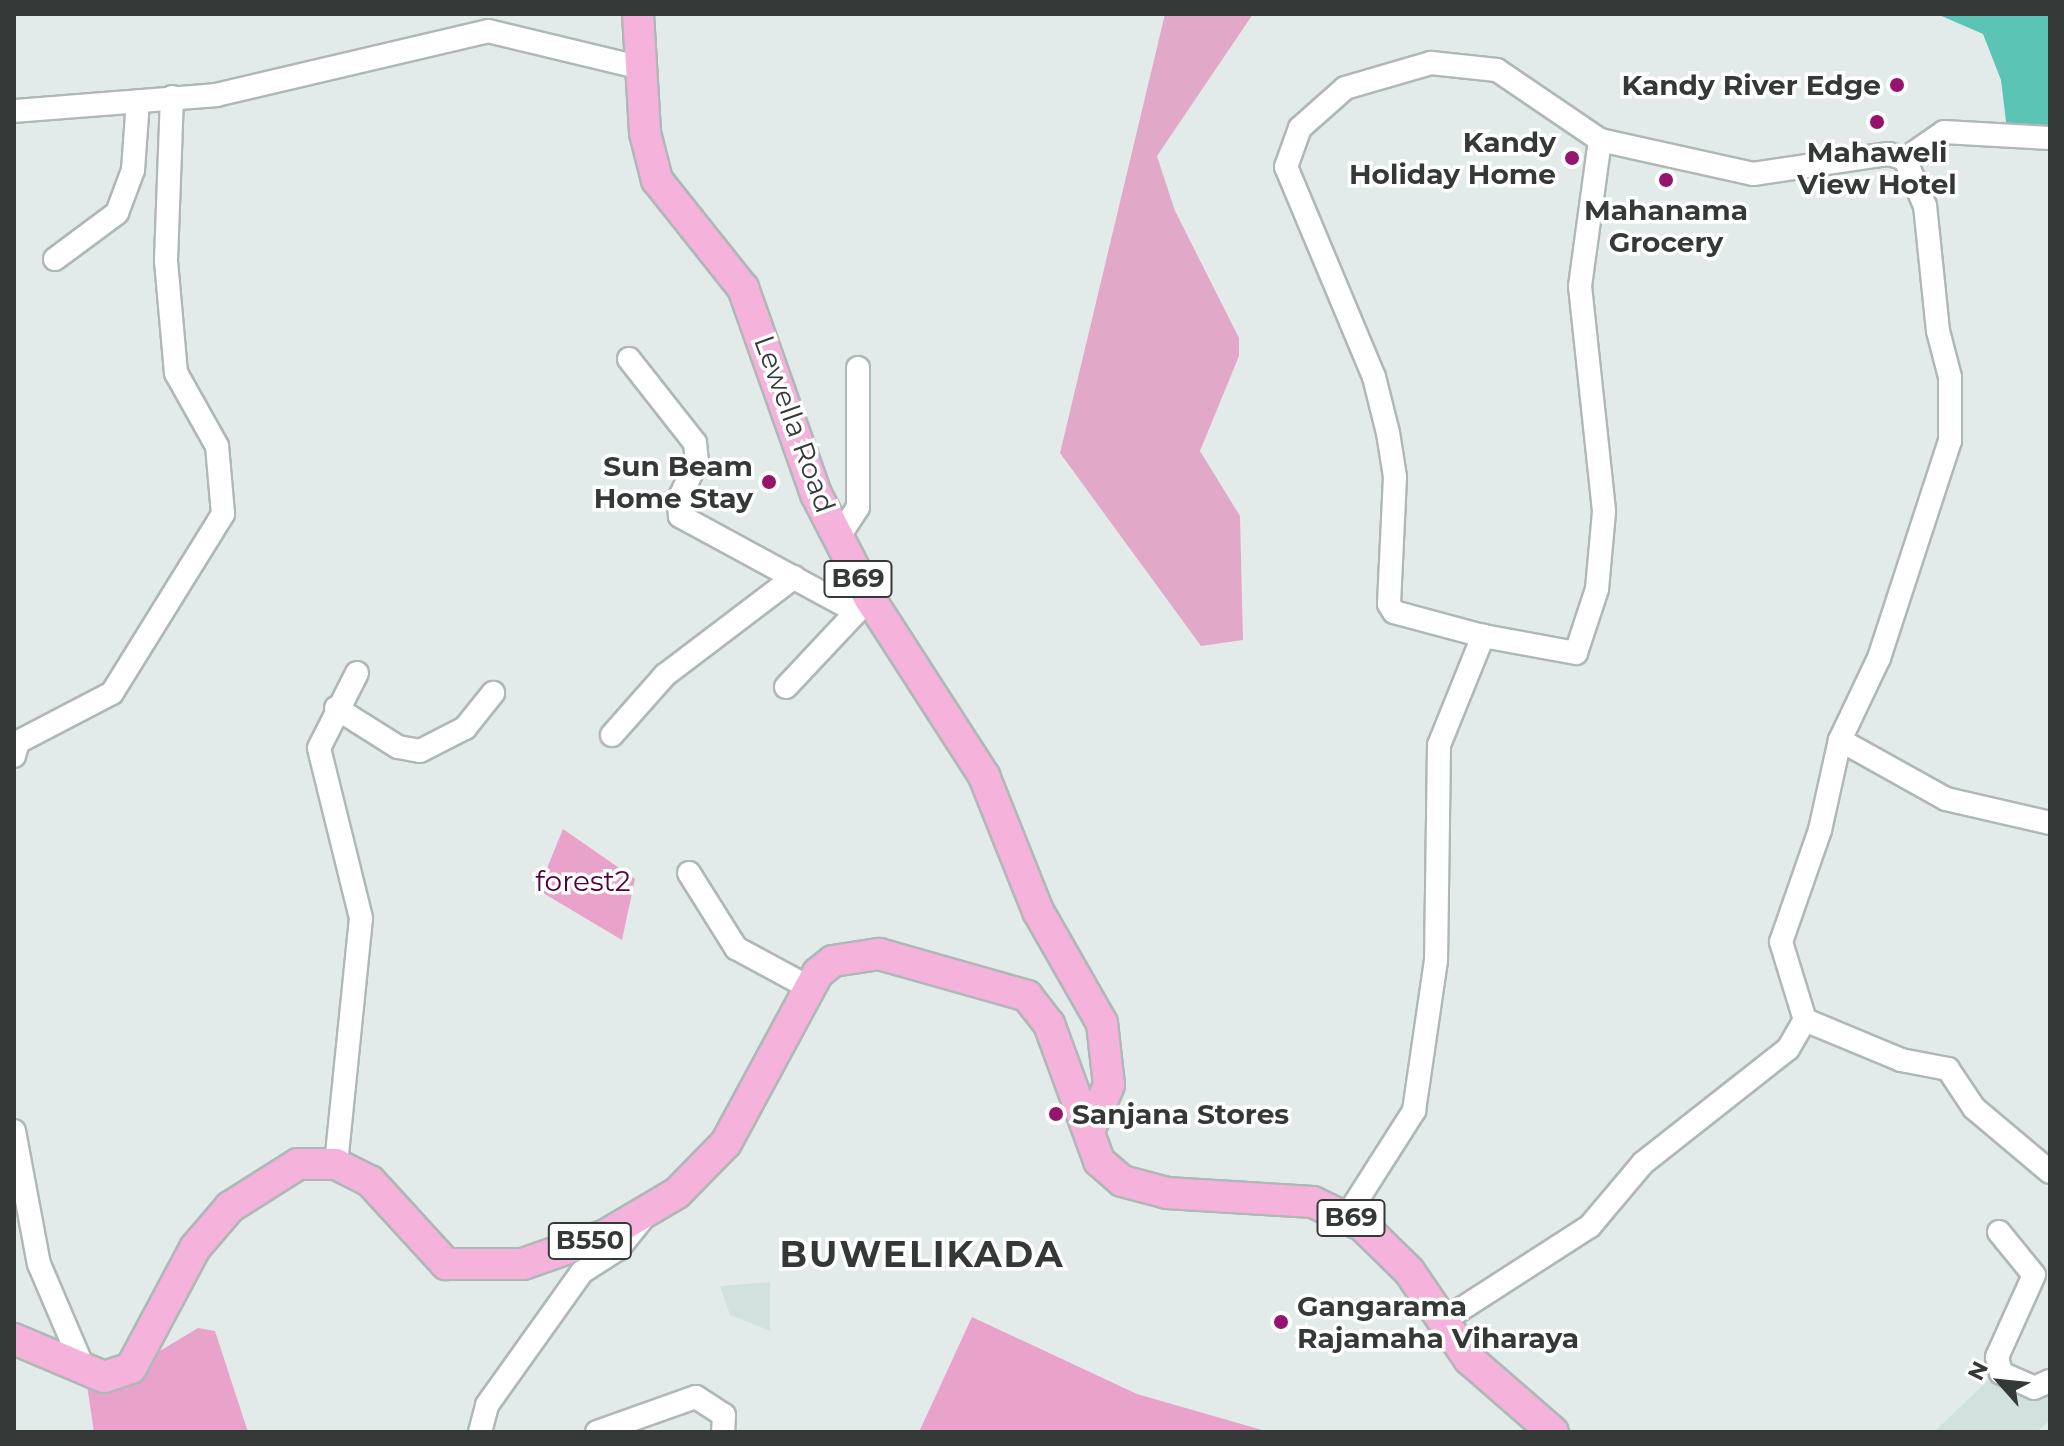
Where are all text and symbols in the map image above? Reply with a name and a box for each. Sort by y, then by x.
place label: Kandy River Edge [1622,68,1881,102]
marker: Kandy River Edge [1888,76,1906,94]
marker: Mahaweli View Hotel [1868,113,1886,131]
place label: Kandy Holiday Home [1349,125,1556,191]
place label: Mahaweli View Hotel [1797,135,1957,201]
marker: Kandy Holiday Home [1563,149,1581,167]
marker: Mahanama Grocery [1657,171,1675,189]
place label: Mahanama Grocery [1584,193,1748,259]
street label: Lewella Road [747,331,843,517]
place label: Sun Beam Home Stay [594,449,753,515]
marker: Sun Beam Home Stay [760,473,778,491]
road number: B69 [822,557,894,601]
park label: forest2 [535,864,631,898]
place label: Sanjana Stores [1072,1097,1289,1131]
marker: Sanjana Stores [1047,1105,1065,1123]
road number: B69 [1315,1196,1387,1240]
road number: B550 [546,1219,634,1263]
district label: BUWELIKADA [780,1233,1064,1277]
place label: Gangarama Rajamaha Viharaya [1297,1289,1579,1355]
marker: Gangarama Rajamaha Viharaya [1272,1313,1290,1331]
north arrow [1960,1342,2040,1422]
text: N [1962,1357,1994,1385]

